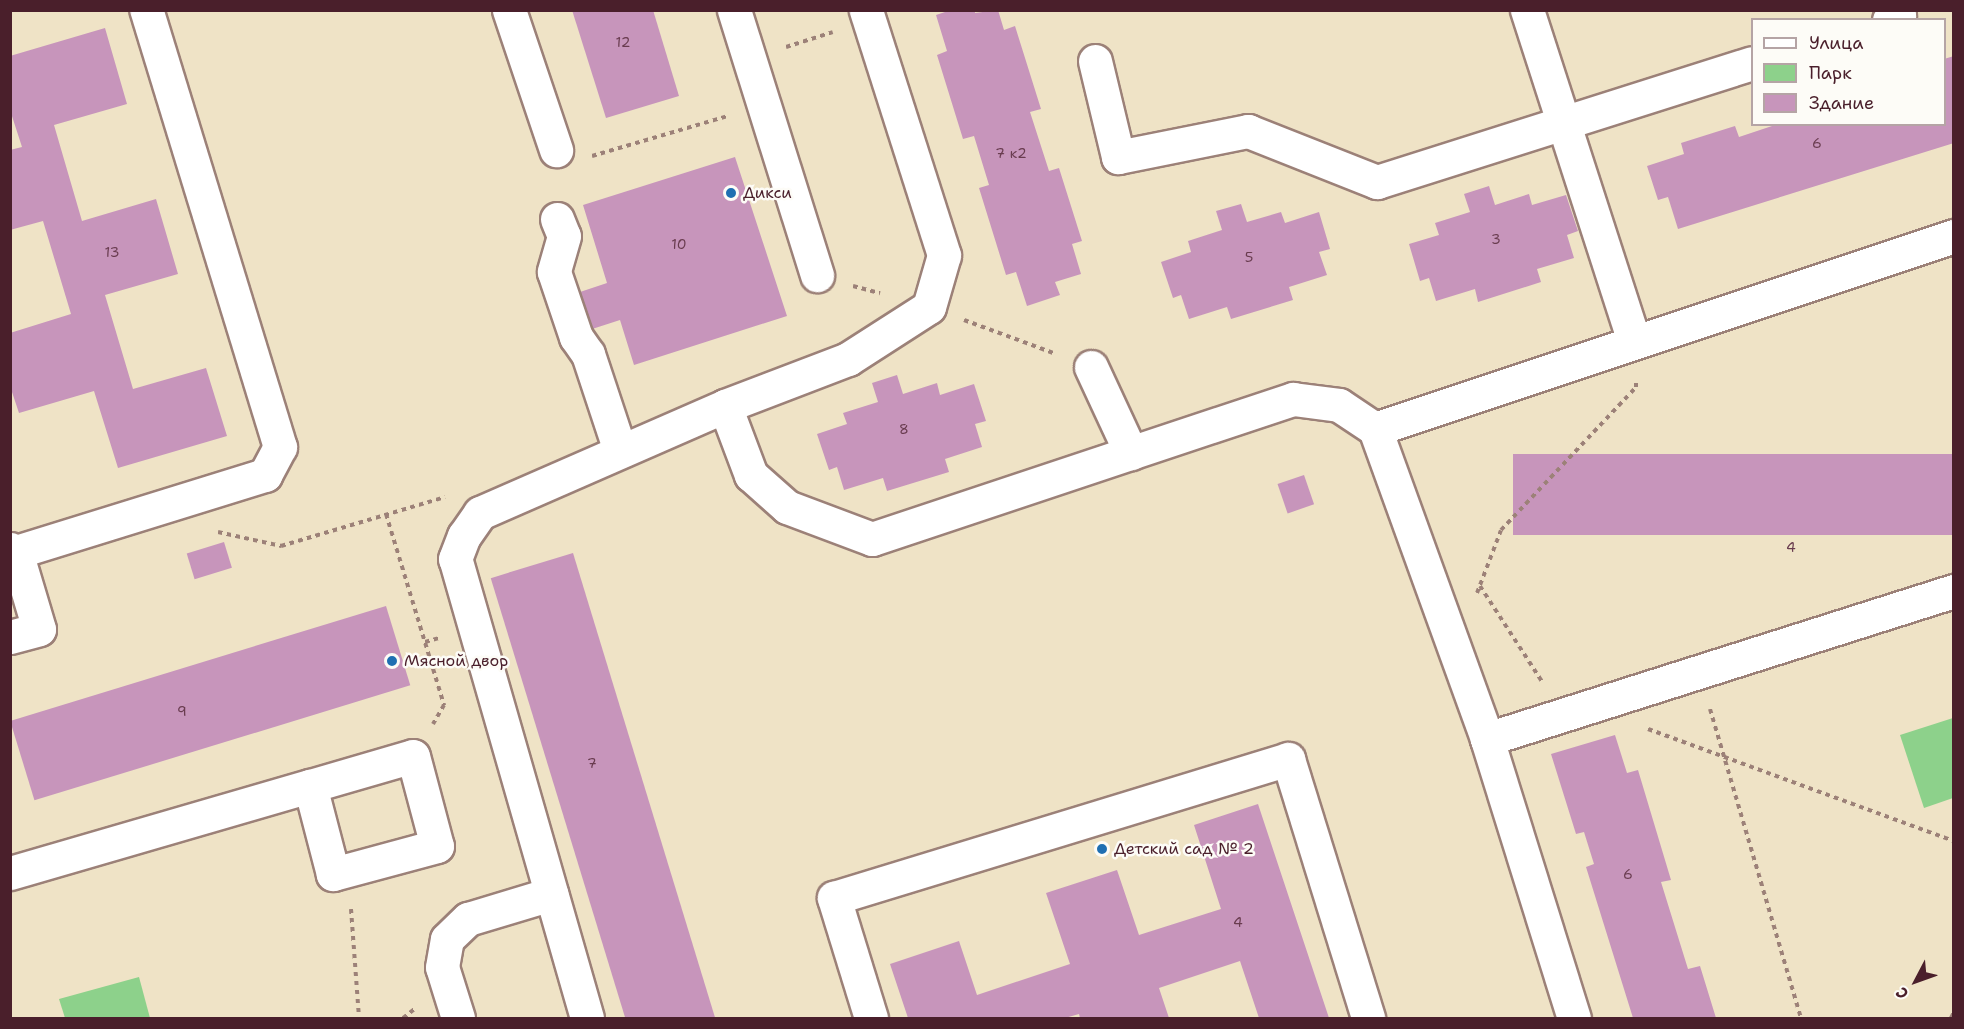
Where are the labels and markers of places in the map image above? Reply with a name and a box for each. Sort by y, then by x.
place label: Дикси [743,183,792,203]
marker: Дикси [724,186,738,200]
place label: Мясной двор [404,651,508,671]
marker: Мясной двор [385,654,399,668]
place label: Детский сад № 2 [1114,839,1254,859]
marker: Детский сад № 2 [1095,842,1109,856]

